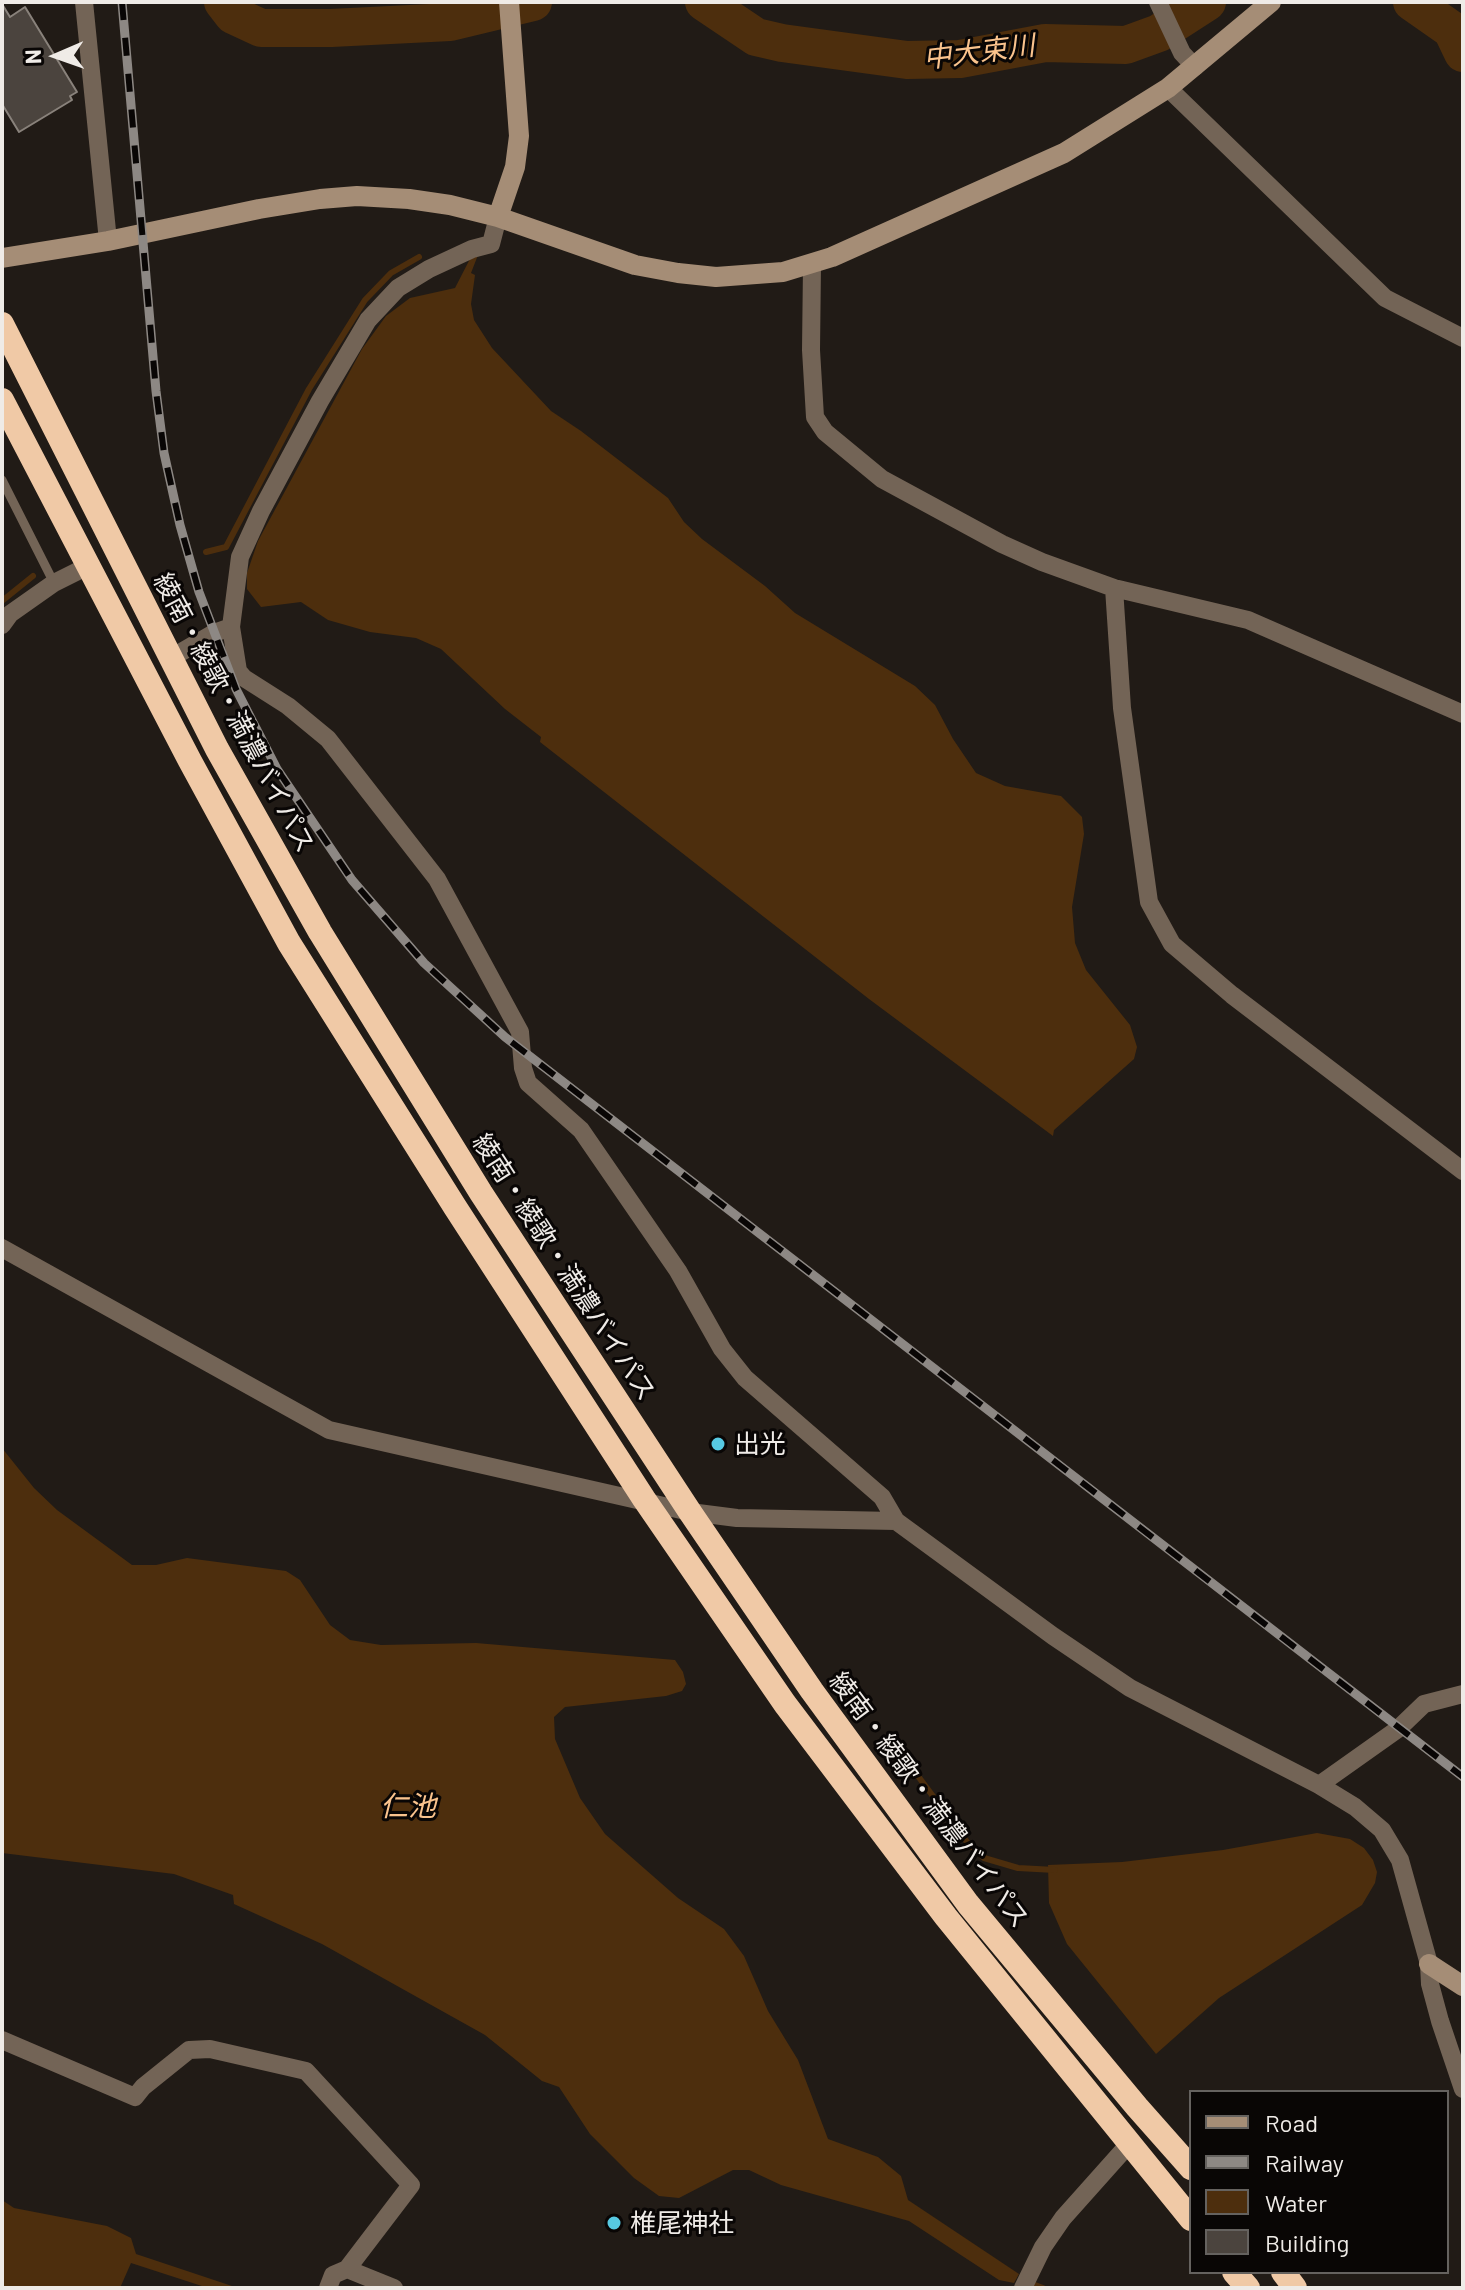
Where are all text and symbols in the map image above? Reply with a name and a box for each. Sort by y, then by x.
north arrow [16,16,96,96]
water label: 中大束川 [921,29,1037,75]
text: N [19,49,45,65]
street label: 綾南・綾歌・満濃バイパス [147,568,321,858]
street label: 綾南・綾歌・満濃バイパス [466,1128,662,1406]
place label: 出光 [734,1428,786,1460]
marker: 出光 [709,1435,727,1453]
street label: 綾南・綾歌・満濃バイパス [823,1666,1035,1934]
water label: 仁池 [380,1790,436,1824]
legend [1189,2090,1449,2274]
text: Road [1265,2108,1318,2137]
text: Railway [1265,2148,1344,2177]
text: Water [1265,2188,1327,2217]
place label: 椎尾神社 [630,2207,734,2239]
marker: 椎尾神社 [605,2214,623,2232]
text: Building [1265,2228,1349,2257]

